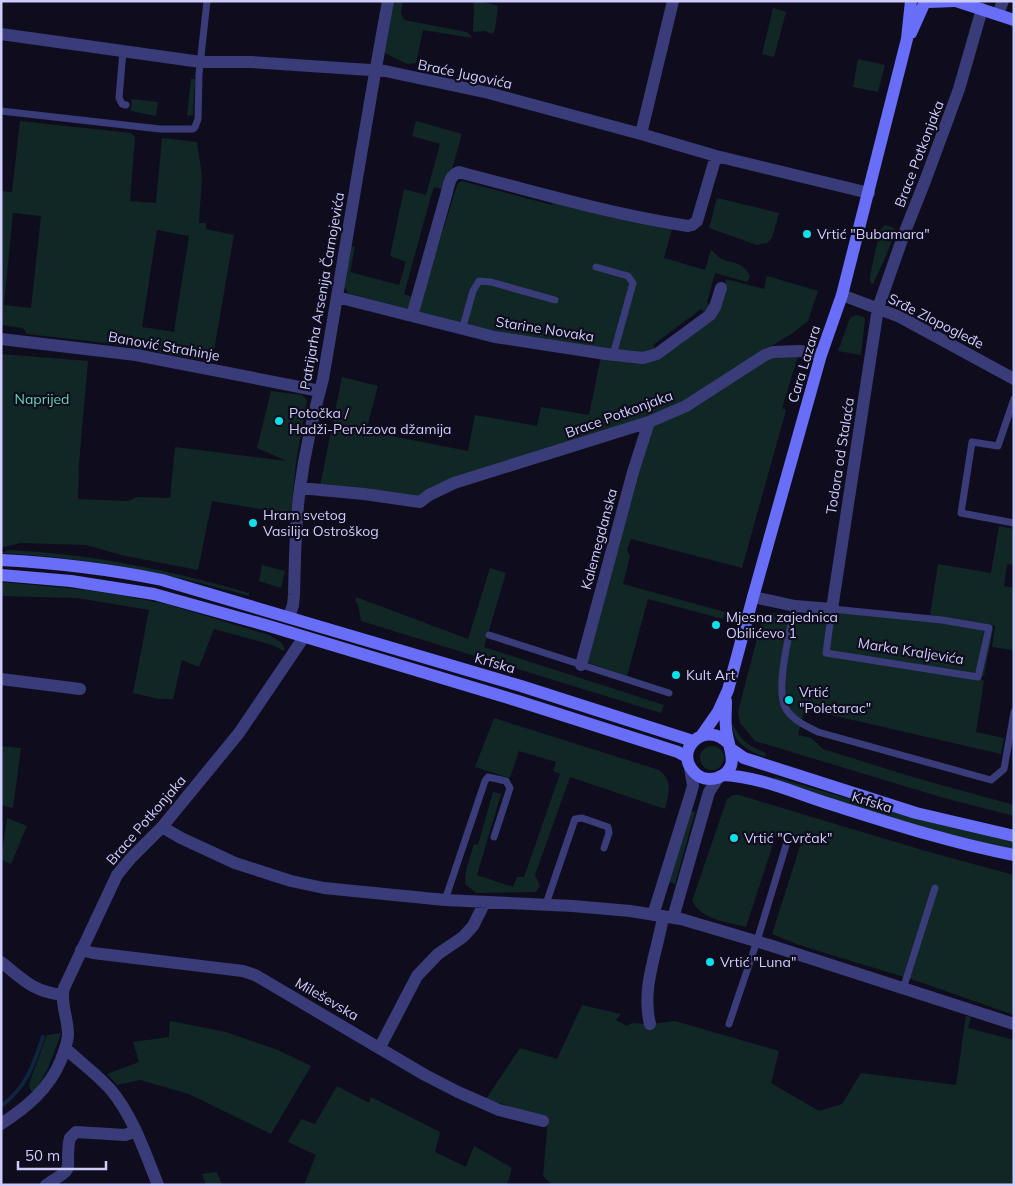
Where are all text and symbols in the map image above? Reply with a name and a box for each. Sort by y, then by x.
street label: Braće Jugovića [416,55,514,93]
street label: Brace Potkonjaka [890,98,948,210]
street label: Patrijarha Arsenija Čarnojevića [296,191,348,391]
place label: Vrtić "Bubamara" [817,225,930,243]
marker: Vrtić "Bubamara" [801,228,813,240]
street label: Srđe Zlopogleđe [885,289,987,353]
street label: Starine Novaka [494,312,596,346]
street label: Cara Lazara [784,323,824,405]
street label: Banović Strahinje [107,327,221,365]
street label: Brace Potkonjaka [563,386,675,442]
park label: Naprijed [14,390,70,408]
street label: Todora od Stalaća [822,396,858,516]
place label: Potočka / Hadži-Pervizova džamija [289,404,452,438]
marker: Potočka / Hadži-Pervizova džamija [273,415,285,427]
street label: Kalemegdanska [577,486,621,592]
place label: Hram svetog Vasilija Ostroškog [263,506,379,540]
marker: Hram svetog Vasilija Ostroškog [247,517,259,529]
place label: Mjesna zajednica Obilićevo 1 [726,608,838,642]
marker: Mjesna zajednica Obilićevo 1 [710,619,722,631]
street label: Marka Kraljevića [857,634,965,668]
street label: Krfska [473,649,517,677]
place label: Kult Art [686,666,735,684]
marker: Kult Art [670,669,682,681]
place label: Vrtić "Poletarac" [799,683,871,717]
marker: Vrtić "Poletarac" [783,694,795,706]
street label: Brace Potkonjaka [102,771,190,869]
street label: Krfska [850,787,894,817]
place label: Vrtić "Cvrčak" [744,829,832,847]
marker: Vrtić "Cvrčak" [728,832,740,844]
place label: Vrtić "Luna" [720,953,796,971]
marker: Vrtić "Luna" [704,956,716,968]
street label: Mileševska [292,974,362,1024]
scale bar [18,1138,105,1170]
text: 50 m [25,1146,60,1165]

